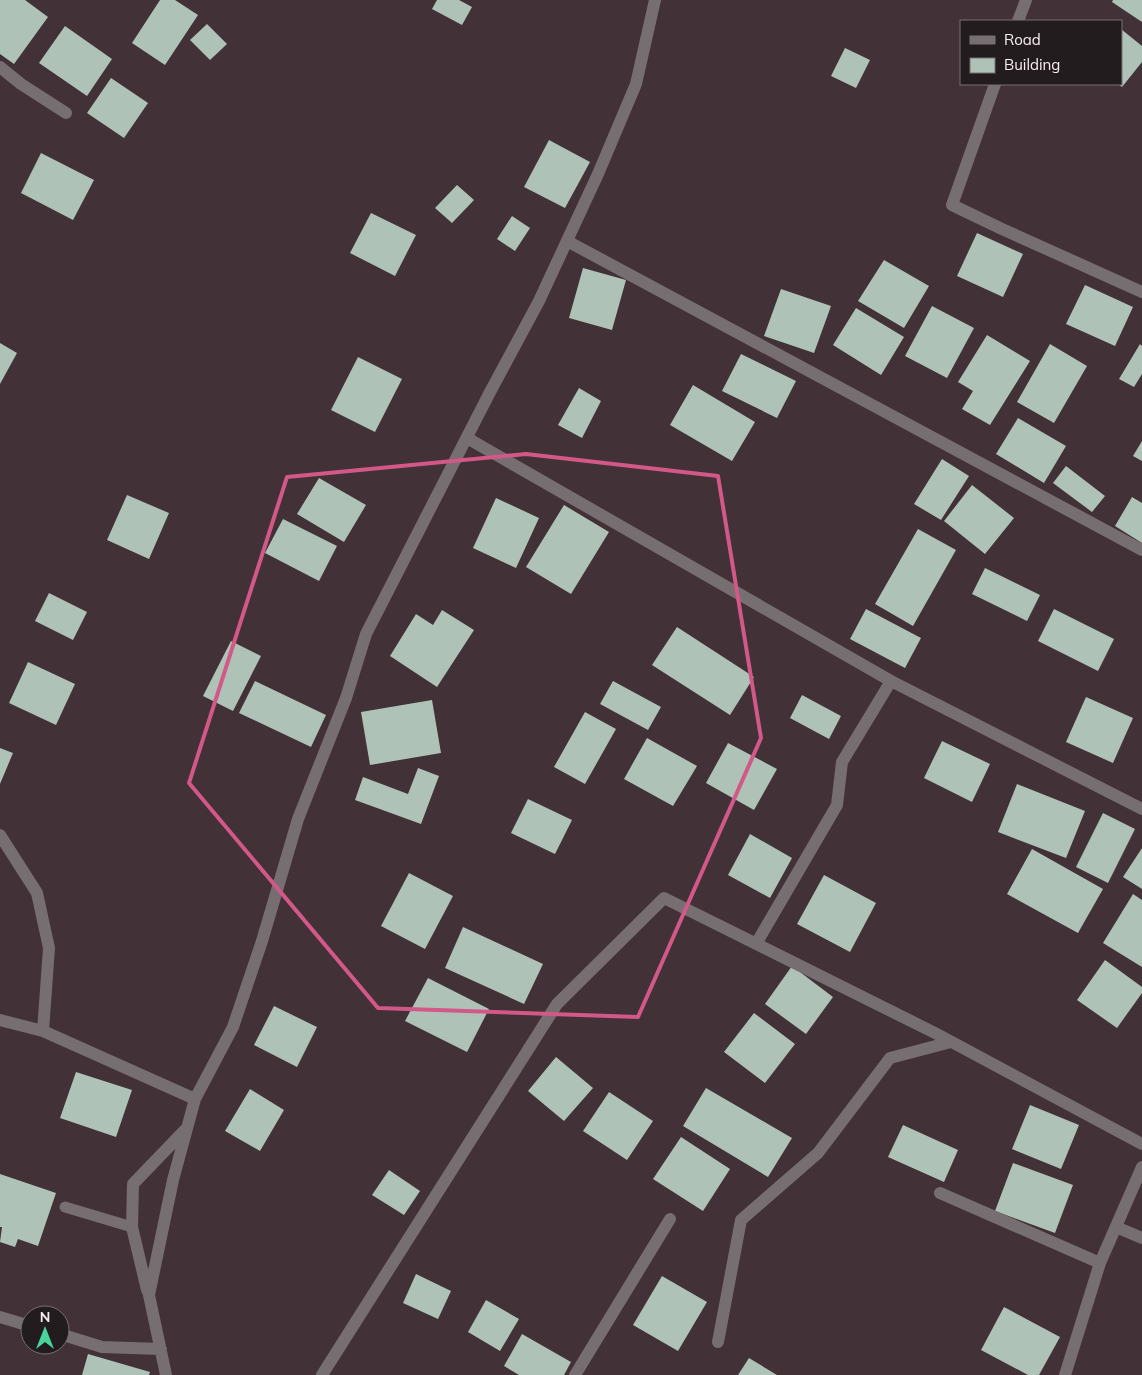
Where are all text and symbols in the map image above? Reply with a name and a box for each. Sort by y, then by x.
legend [960,20,1122,85]
text: Road [1004,30,1041,49]
text: Building [1004,55,1060,74]
north arrow [20,1305,70,1355]
text: N [40,1308,50,1326]

